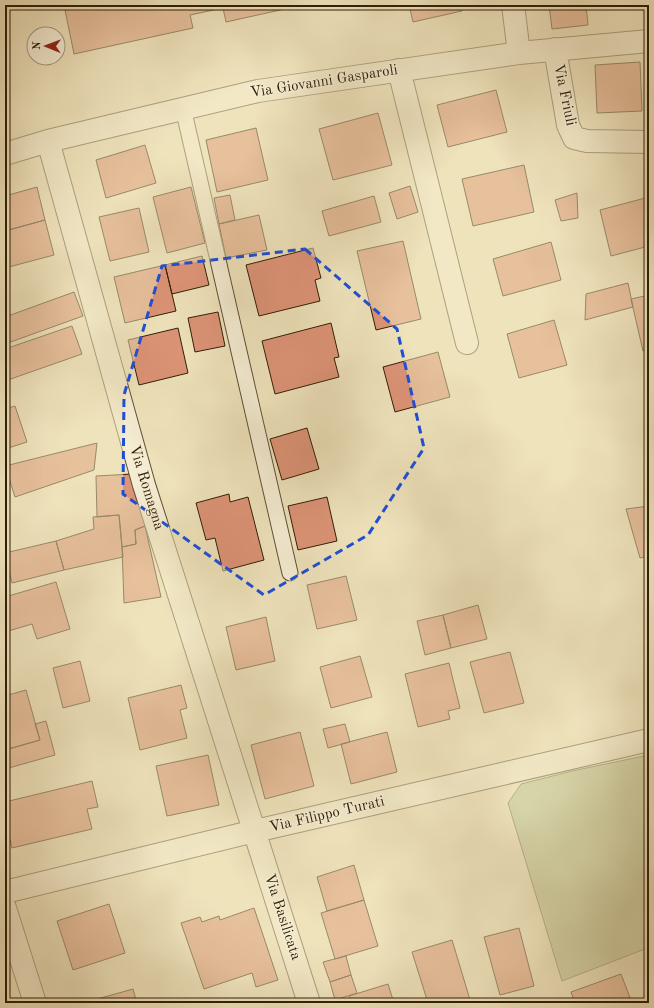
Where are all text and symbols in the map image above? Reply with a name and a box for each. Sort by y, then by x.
north arrow [26,26,66,66]
text: N [32,41,43,50]
street label: Via Giovanni Gasparoli [249,63,399,101]
street label: Via Friuli [550,63,578,127]
street label: Via Romagna [126,444,166,533]
street label: Via Filippo Turati [268,794,386,836]
street label: Via Basilicata [261,872,303,962]

